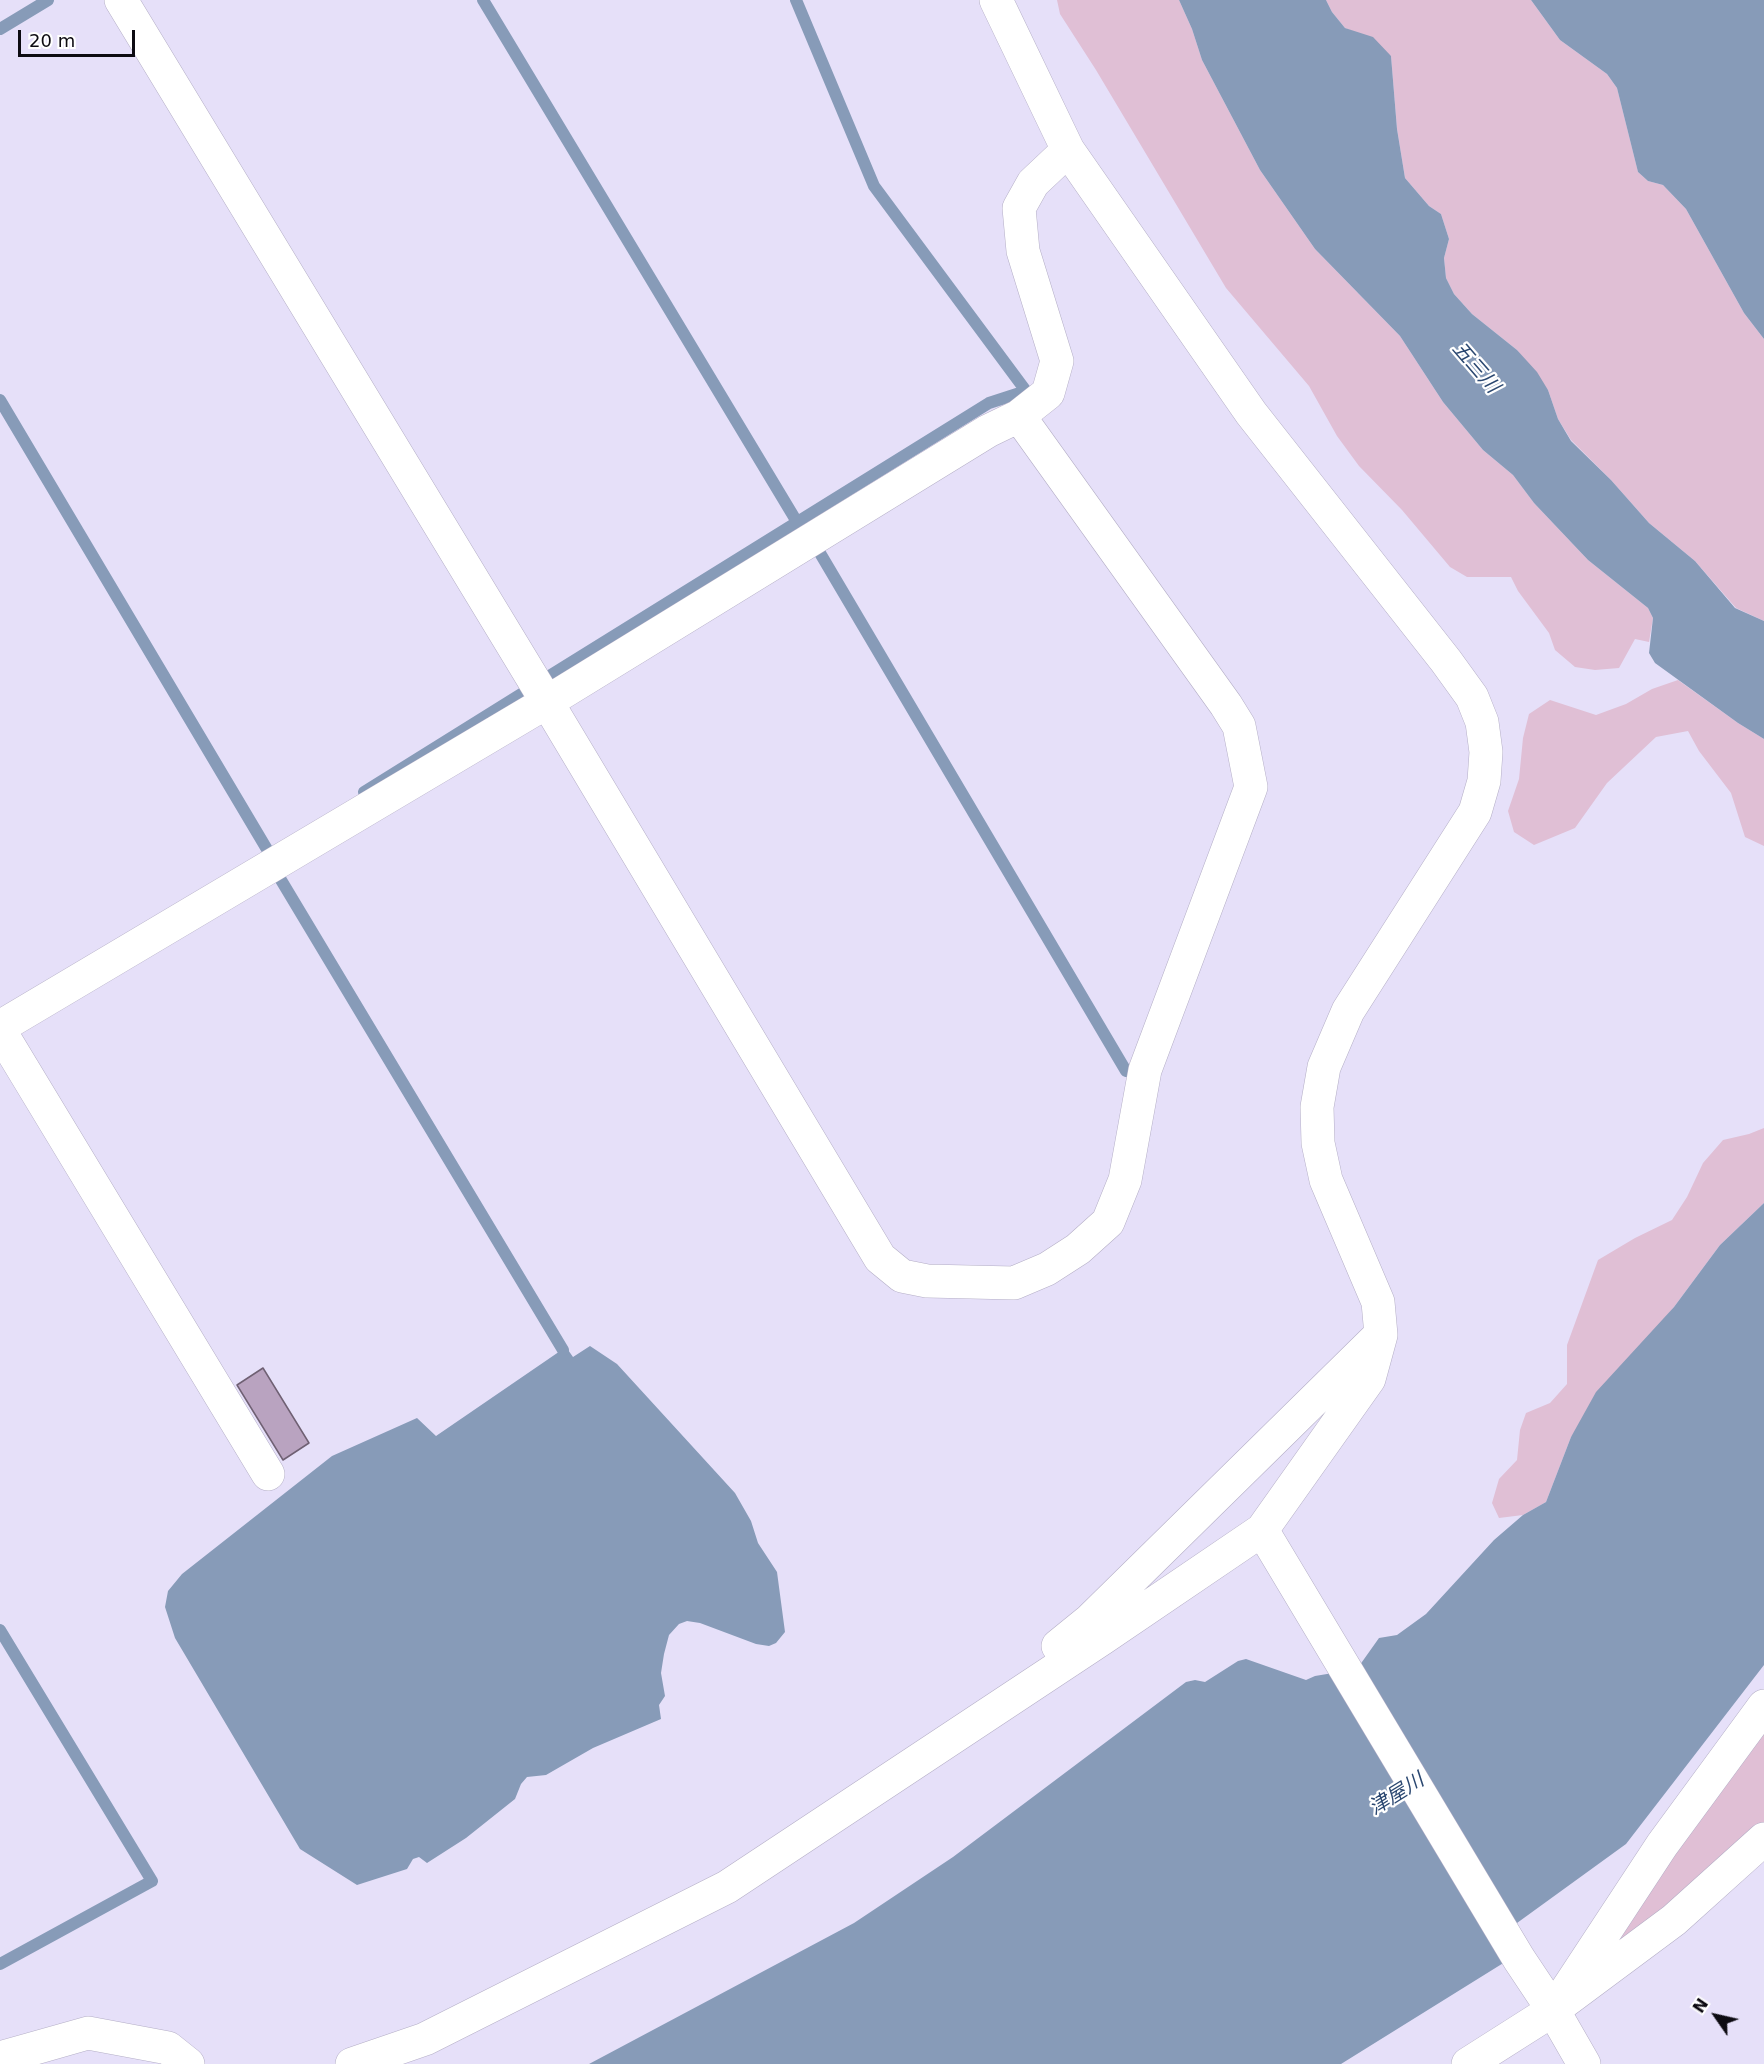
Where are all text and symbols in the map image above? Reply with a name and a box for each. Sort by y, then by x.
scale bar [21,18,138,56]
text: 20 m [29,30,75,51]
water label: 五三川 [1446,337,1504,399]
water label: 津屋川 [1365,1769,1429,1821]
north arrow [1686,1986,1746,2046]
text: N [1689,1995,1712,2017]

